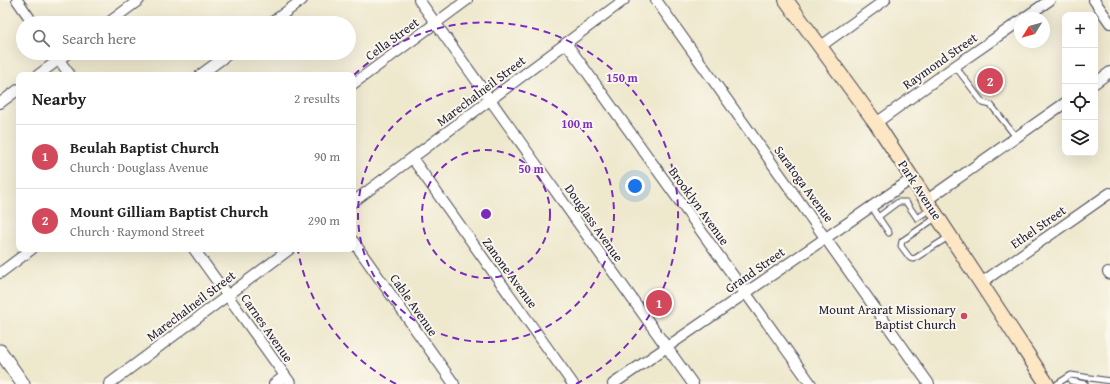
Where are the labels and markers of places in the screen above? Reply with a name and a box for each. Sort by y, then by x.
pin: 2 [977,66,1003,96]
centre of rings [479,207,493,221]
pin: 1 [646,288,672,318]
place label: Mount Ararat Missionary Baptist Church [819,300,957,334]
marker: Mount Ararat Missionary Baptist Church [959,311,969,321]

